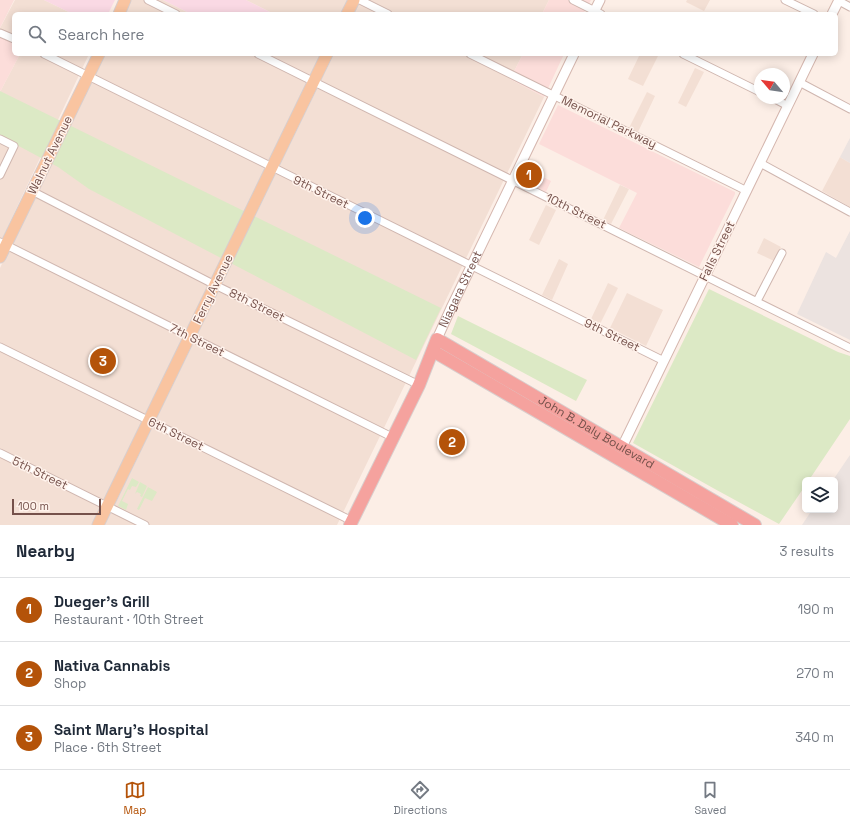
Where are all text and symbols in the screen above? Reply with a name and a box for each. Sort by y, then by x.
search box [12,12,838,56]
icon: search [26,23,48,45]
text: Search here [58,25,144,44]
north arrow [754,68,790,104]
street label: Memorial Parkway [559,92,659,152]
street label: Walnut Avenue [24,113,76,197]
pin: 1 [516,160,542,190]
street label: 9th Street [291,172,351,212]
street label: 10th Street [543,189,609,233]
your location [355,208,375,228]
street label: Falls Street [696,218,738,284]
street label: Niagara Street [435,248,486,330]
street label: Ferry Avenue [189,252,237,326]
street label: 8th Street [226,285,288,325]
street label: 9th Street [582,315,642,355]
street label: 7th Street [167,320,227,360]
pin: 3 [90,346,116,376]
street label: John B. Daly Boulevard [535,392,657,472]
street label: 6th Street [146,414,206,454]
pin: 2 [439,427,465,457]
street label: 5th Street [10,453,70,493]
map controls [802,477,838,513]
button: layers [802,477,838,513]
scale bar [12,497,101,516]
text: 100 m [18,499,49,513]
text: Nearby [16,540,75,562]
text: 3 results [780,543,834,560]
text: Dueger's Grill [54,592,150,611]
text: 1 [26,601,32,618]
text: 190 m [798,601,834,618]
text: Restaurant · 10th Street [54,611,204,628]
text: Nativa Cannabis [54,656,170,675]
text: 2 [25,665,33,682]
text: 270 m [796,665,834,682]
text: Shop [54,675,86,692]
text: Saint Mary's Hospital [54,720,208,739]
text: 3 [25,729,33,746]
text: 340 m [795,729,834,746]
text: Place · 6th Street [54,739,162,756]
tab: Map [124,779,146,817]
tab: Directions [393,779,447,817]
tab: Saved [694,779,726,817]

